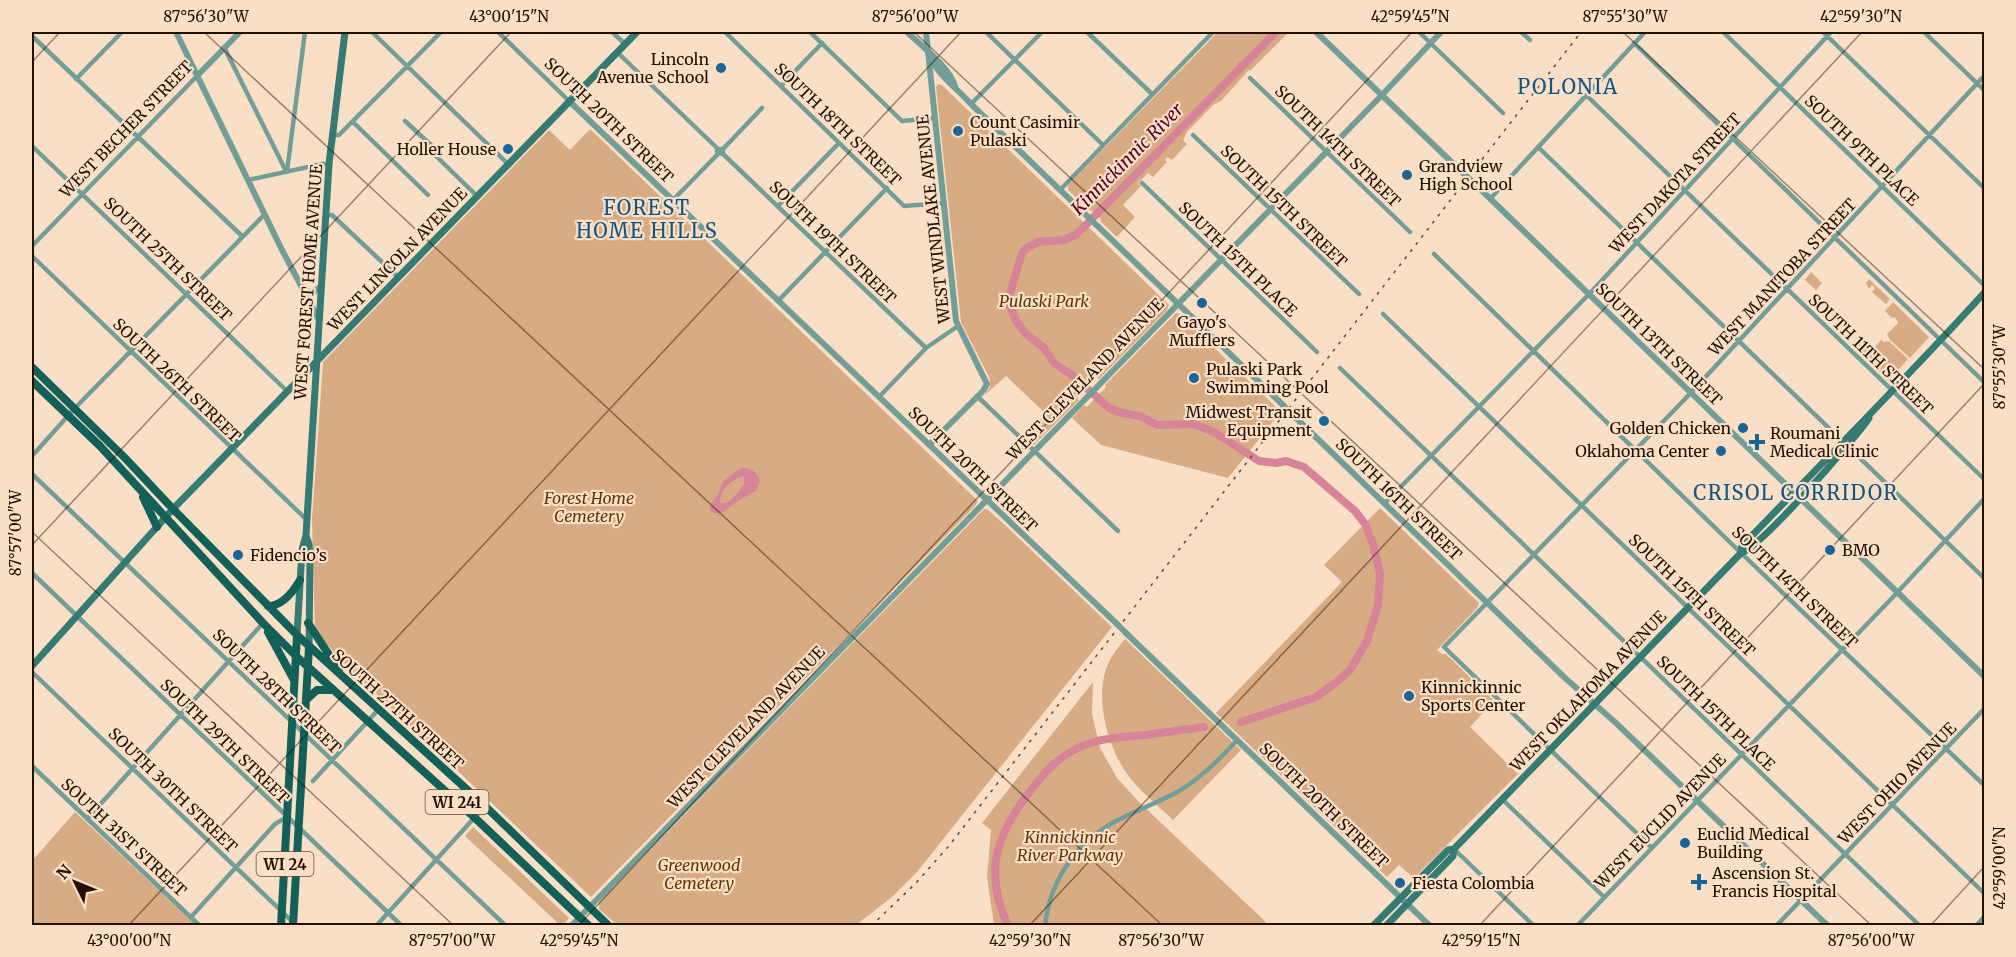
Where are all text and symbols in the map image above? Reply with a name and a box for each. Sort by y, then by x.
text: 87°56'30"W [163,7,250,26]
text: 43°00'15"N [469,7,549,26]
text: 87°56'00"W [872,7,959,26]
text: 42°59'45"N [1371,7,1450,26]
text: 87°55'30"W [1582,7,1669,26]
text: 42°59'30"N [1820,7,1902,26]
place label: Lincoln Avenue School [596,49,709,87]
street label: SOUTH 20TH STREET [540,53,678,187]
street label: WEST BECHER STREET [55,56,197,202]
street label: SOUTH 18TH STREET [771,58,905,190]
marker: Lincoln Avenue School [714,61,728,75]
district label: POLONIA [1517,74,1619,99]
street label: SOUTH 14TH STREET [1271,81,1405,211]
street label: SOUTH 9TH PLACE [1801,90,1924,210]
water label: Kinnickinnic River [1065,98,1188,221]
street label: WEST DAKOTA STREET [1604,109,1745,258]
place label: Count Casimir Pulaski [970,112,1080,150]
street label: WEST WINDLAKE AVENUE [912,113,954,325]
marker: Count Casimir Pulaski [951,124,965,138]
place label: Holler House [397,139,496,159]
street label: SOUTH 15TH STREET [1217,141,1351,271]
marker: Holler House [501,142,515,156]
place label: Grandview High School [1419,156,1513,194]
street label: WEST FOREST HOME AVENUE [290,163,326,402]
marker: Grandview High School [1400,168,1414,182]
street label: SOUTH 19TH STREET [766,176,900,308]
street label: WEST LINCOLN AVENUE [322,182,471,336]
street label: SOUTH 25TH STREET [100,193,236,325]
street label: WEST MANITOBA STREET [1703,194,1860,361]
district label: FOREST HOME HILLS [576,195,718,243]
street label: SOUTH 15TH PLACE [1175,197,1302,321]
street label: SOUTH 13TH STREET [1592,279,1726,409]
street label: SOUTH 11TH STREET [1805,289,1937,419]
park label: Pulaski Park [999,291,1089,311]
street label: WEST CLEVELAND AVENUE [1002,293,1168,465]
marker: Gayo's Mufflers [1195,296,1209,310]
place label: Gayo's Mufflers [1169,312,1235,350]
street label: SOUTH 26TH STREET [109,314,245,446]
text: 87°55'30"W [1990,323,2009,410]
place label: Pulaski Park Swimming Pool [1206,359,1329,397]
marker: Pulaski Park Swimming Pool [1187,371,1201,385]
street label: SOUTH 20TH STREET [904,402,1042,536]
place label: Midwest Transit Equipment [1185,402,1313,440]
marker: Midwest Transit Equipment [1317,414,1331,428]
place label: Golden Chicken [1610,418,1731,438]
marker: Golden Chicken [1736,421,1750,435]
place label: Roumani Medical Clinic [1770,423,1879,461]
marker: Roumani Medical Clinic [1748,433,1766,451]
street label: SOUTH 16TH STREET [1332,434,1466,564]
place label: Oklahoma Center [1575,441,1709,461]
marker: Oklahoma Center [1714,444,1728,458]
district label: CRISOL CORRIDOR [1693,480,1899,505]
park label: Forest Home Cemetery [543,488,634,526]
text: 87°57'00"W [6,489,25,576]
street label: SOUTH 14TH STREET [1728,522,1862,652]
street label: SOUTH 15TH STREET [1625,530,1759,660]
place label: BMO [1842,540,1880,560]
marker: BMO [1823,543,1837,557]
place label: Fidencio’s [250,545,327,565]
marker: Fidencio’s [231,548,245,562]
street label: WEST OKLAHOMA AVENUE [1505,606,1671,776]
street label: SOUTH 28TH STREET [209,624,345,758]
street label: WEST CLEVELAND AVENUE [663,641,829,813]
street label: SOUTH 27TH STREET [328,645,468,773]
street label: SOUTH 15TH PLACE [1653,651,1780,775]
street label: SOUTH 29TH STREET [157,674,293,808]
place label: Kinnickinnic Sports Center [1421,677,1525,715]
marker: Kinnickinnic Sports Center [1402,689,1416,703]
street label: WEST OHIO AVENUE [1833,717,1961,849]
street label: SOUTH 30TH STREET [104,723,242,857]
street label: SOUTH 20TH STREET [1255,738,1393,872]
street label: WEST EUCLID AVENUE [1590,749,1730,893]
street label: SOUTH 31ST STREET [57,774,191,900]
road number: WI 241 [426,790,488,814]
place label: Euclid Medical Building [1697,824,1809,862]
text: 42°59'00"N [1990,826,2009,909]
park label: Kinnickinnic River Parkway [1017,827,1123,865]
marker: Euclid Medical Building [1678,836,1692,850]
north arrow [45,852,105,912]
road number: WI 24 [256,852,314,876]
park label: Greenwood Cemetery [658,855,741,893]
text: N [52,860,76,883]
place label: Ascension St. Francis Hospital [1711,863,1837,901]
place label: Fiesta Colombia [1412,873,1535,893]
marker: Ascension St. Francis Hospital [1690,873,1708,891]
marker: Fiesta Colombia [1393,876,1407,890]
text: 43°00'00"N [87,931,172,950]
text: 87°57'00"W [409,931,496,950]
text: 42°59'45"N [540,931,619,950]
text: 42°59'30"N [989,931,1071,950]
text: 87°56'30"W [1118,931,1205,950]
text: 42°59'15"N [1442,931,1521,950]
text: 87°56'00"W [1828,931,1915,950]

